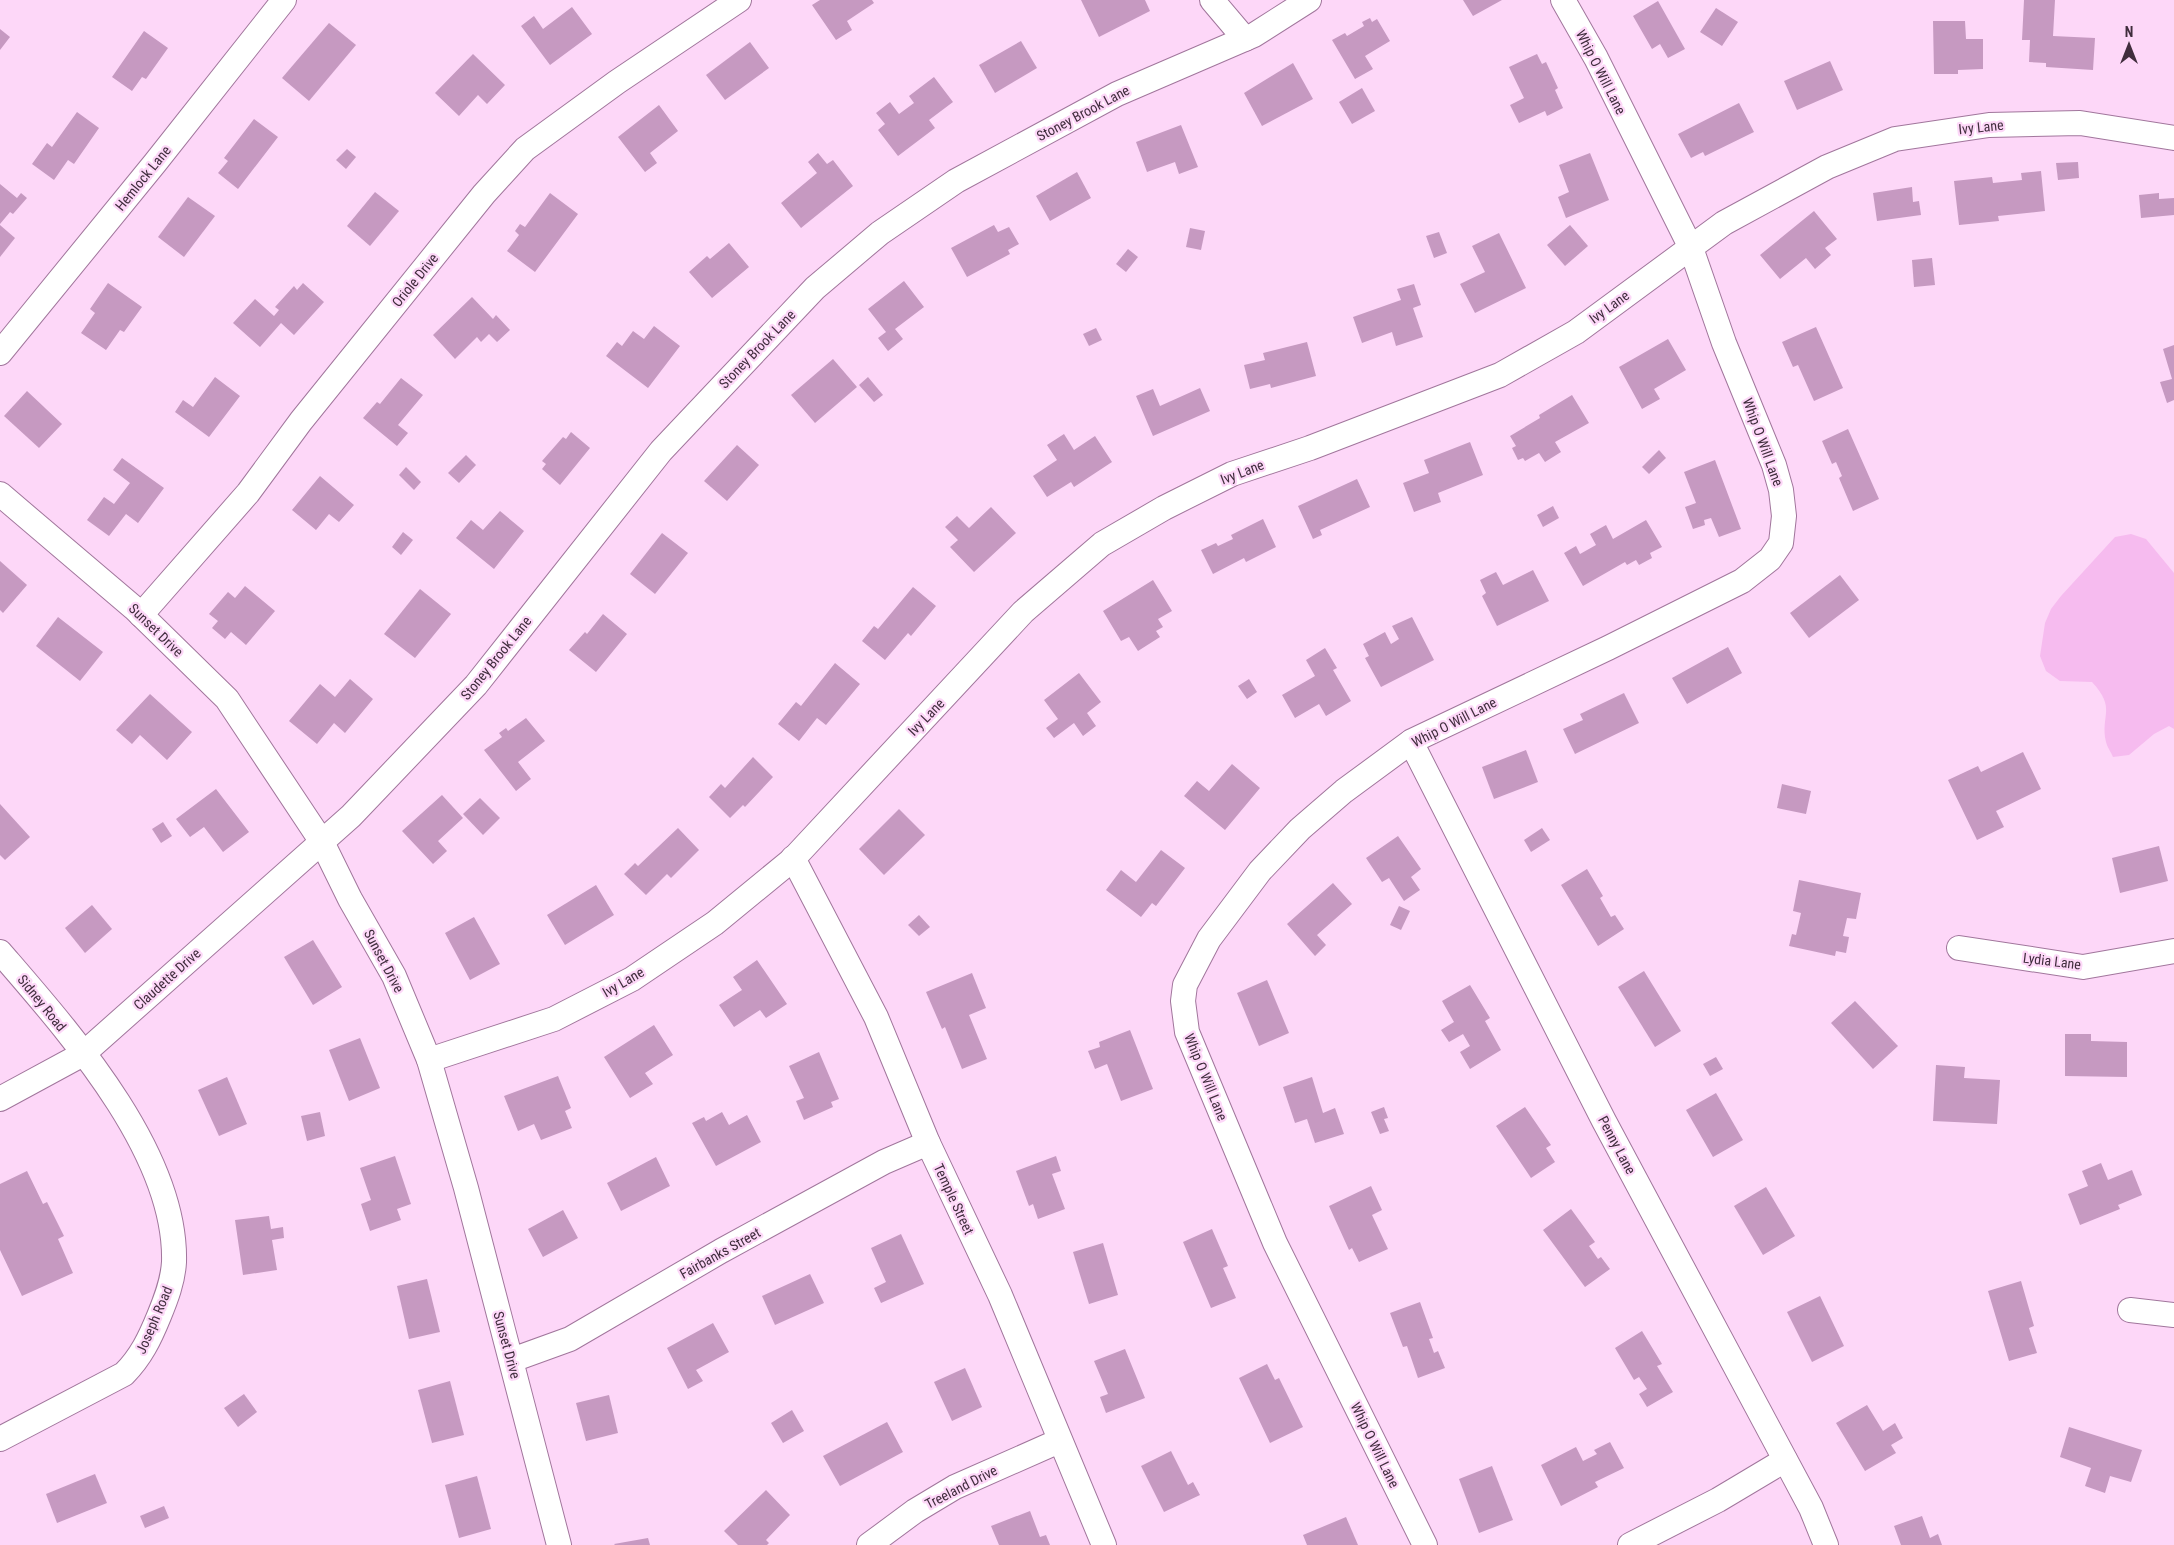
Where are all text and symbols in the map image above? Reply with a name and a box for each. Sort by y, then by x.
north arrow [2104,20,2154,70]
text: N [2125,24,2133,40]
street label: Whip O Will Lane [1573,27,1629,117]
street label: Stoney Brook Lane [1034,82,1132,144]
street label: Ivy Lane [1958,117,2005,137]
street label: Hemlock Lane [112,142,174,214]
street label: Oriole Drive [389,250,442,310]
street label: Ivy Lane [1586,287,1632,327]
street label: Stoney Brook Lane [716,306,799,391]
street label: Whip O Will Lane [1740,396,1787,489]
street label: Ivy Lane [1218,456,1266,488]
street label: Sunset Drive [126,600,187,660]
street label: Stoney Brook Lane [457,613,535,703]
street label: Whip O Will Lane [1409,694,1499,750]
street label: Ivy Lane [905,695,948,739]
street label: Sunset Drive [361,927,407,996]
street label: Claudette Drive [130,945,204,1013]
street label: Lydia Lane [2022,950,2082,973]
street label: Ivy Lane [599,964,647,1000]
street label: Sidney Road [14,972,70,1034]
street label: Whip O Will Lane [1181,1031,1231,1123]
street label: Penny Lane [1595,1113,1639,1177]
street label: Temple Street [931,1161,977,1237]
street label: Fairbanks Street [677,1224,763,1282]
street label: Joseph Road [133,1284,175,1356]
street label: Sunset Drive [490,1310,524,1381]
street label: Whip O Will Lane [1348,1400,1403,1491]
street label: Treeland Drive [922,1462,1000,1512]

